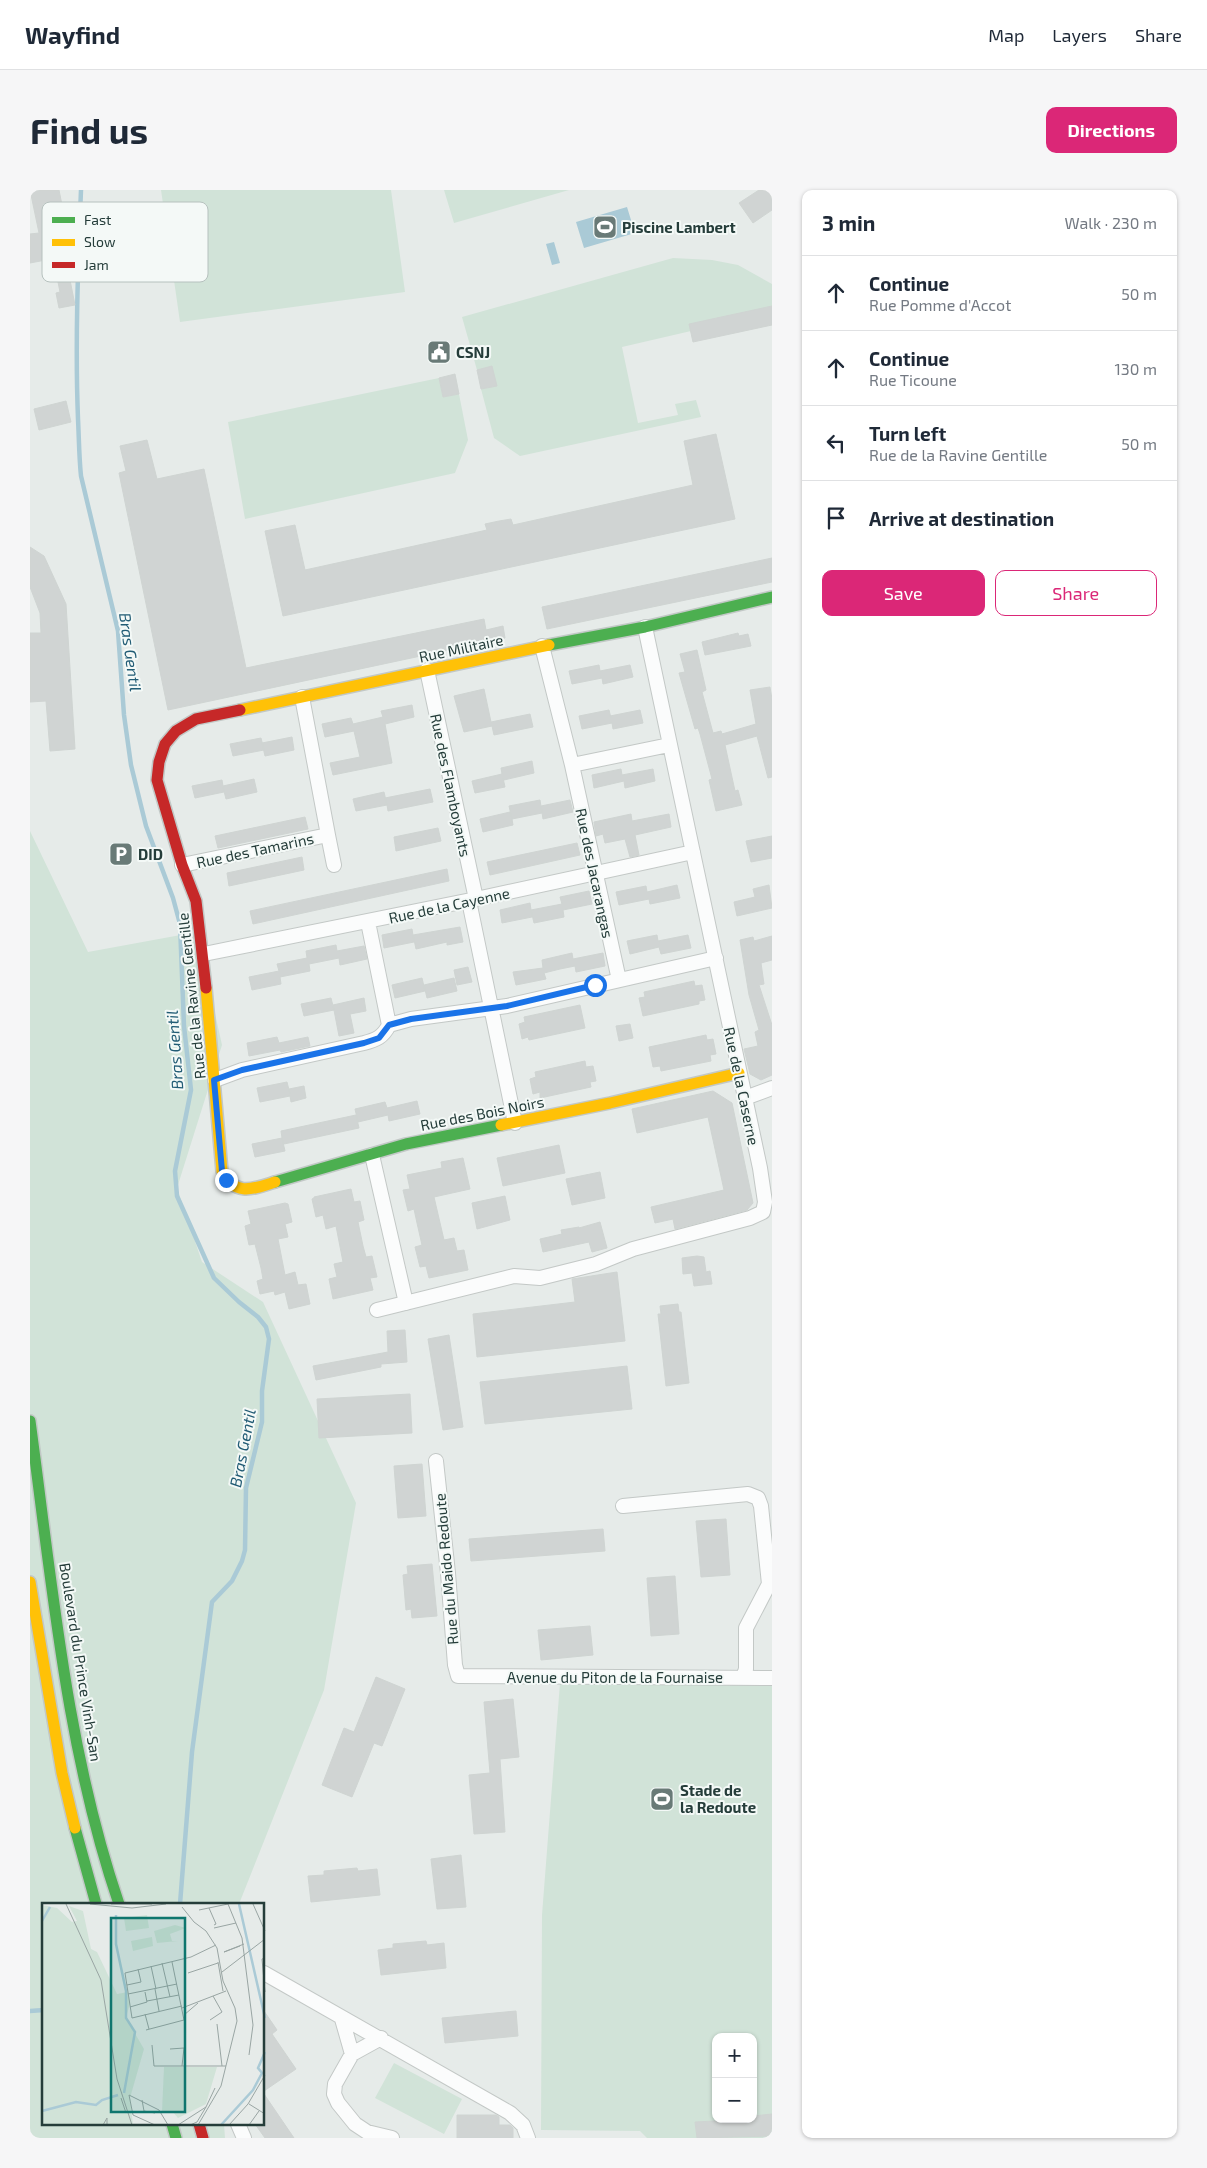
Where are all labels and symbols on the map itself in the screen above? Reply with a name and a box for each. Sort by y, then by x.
legend [42,202,208,282]
text: Fast [84,211,111,228]
sports icon: Piscine Lambert [592,214,618,240]
place label: Piscine Lambert [622,218,736,236]
text: Slow [84,233,116,250]
text: Jam [84,256,109,273]
public building icon: CSNJ [426,339,452,365]
place label: CSNJ [456,343,490,361]
water label: Bras Gentil [116,611,146,693]
street label: Rue Militaire [417,630,505,666]
street label: Rue des Flamboyants [427,712,475,858]
street label: Rue des Jacarangas [572,806,618,940]
street label: Rue des Tamarins [195,829,315,871]
parking icon: DID [108,841,134,867]
place label: DID [138,845,163,863]
street label: Rue de la Cayenne [387,883,511,927]
street label: Rue de la Ravine Gentille [173,912,209,1080]
route start [584,974,607,997]
water label: Bras Gentil [162,1010,186,1090]
street label: Rue de la Caserne [721,1025,763,1147]
street label: Rue des Bois Noirs [419,1092,545,1134]
route end [215,1169,238,1192]
water label: Bras Gentil [225,1407,259,1489]
street label: Rue du Maido Redoute [430,1493,462,1645]
street label: Boulevard du Prince Vinh-San [56,1561,106,1763]
street label: Avenue du Piton de la Fournaise [507,1668,723,1686]
place label: Stade de la Redoute [680,1781,756,1816]
sports icon: Stade de la Redoute [649,1786,675,1812]
inset map [42,1903,265,2126]

